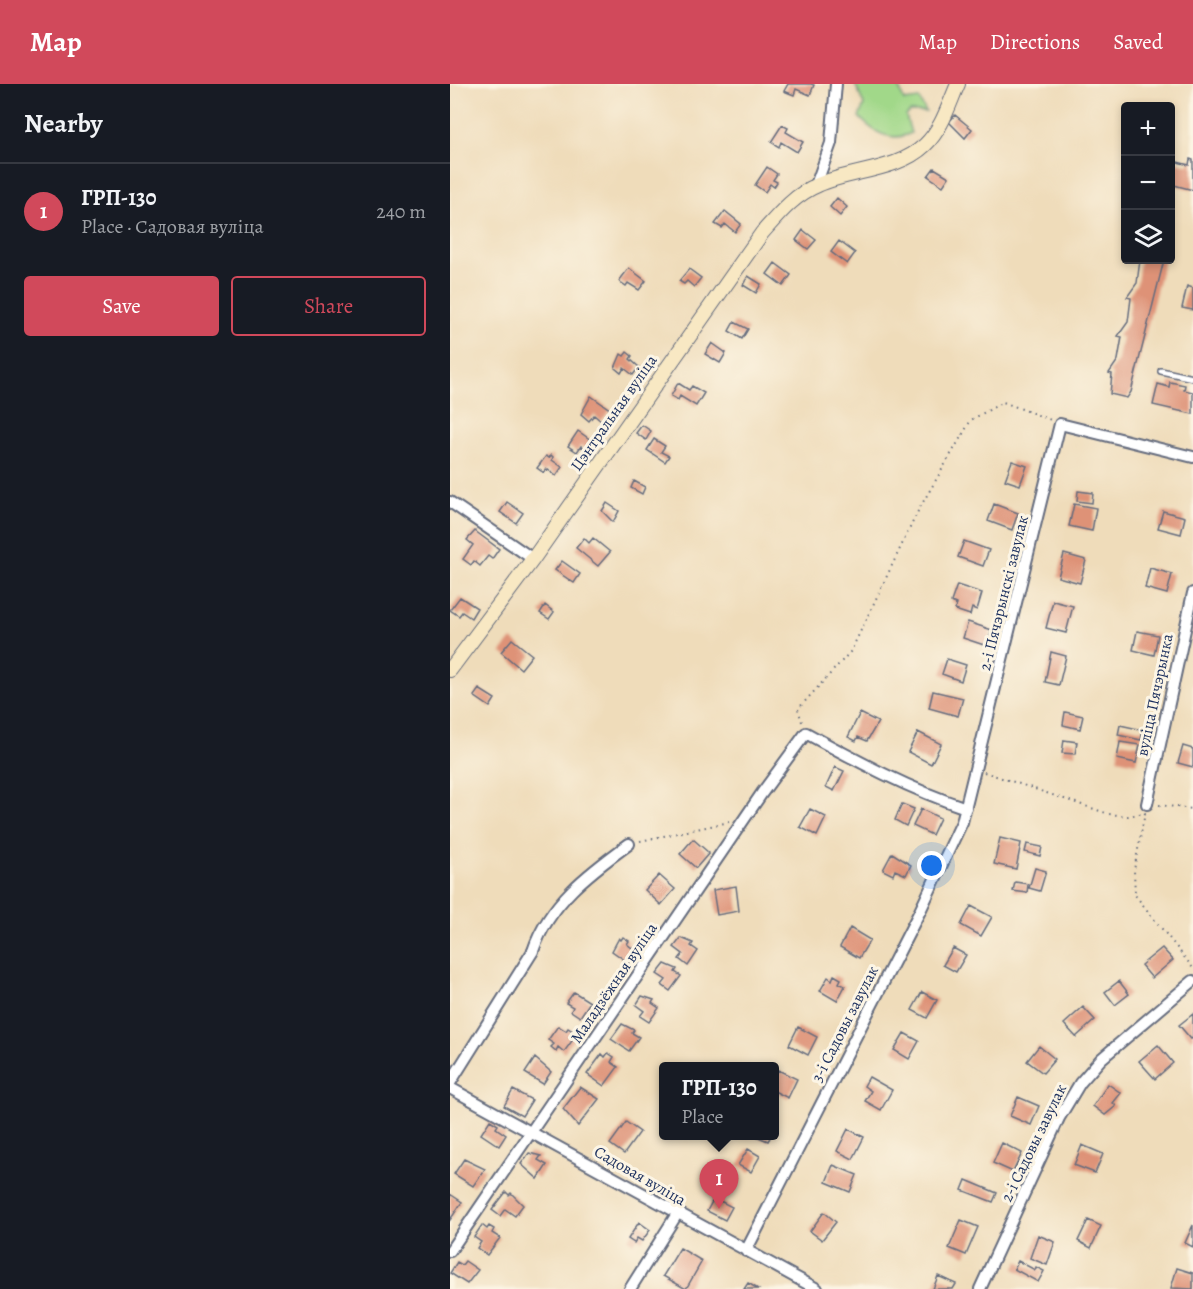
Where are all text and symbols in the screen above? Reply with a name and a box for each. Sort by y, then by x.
text: Map [30,23,82,61]
text: Map [919,28,957,56]
text: Directions [990,28,1080,56]
text: Saved [1113,28,1163,56]
map controls [1121,102,1175,264]
button: + [1121,102,1175,156]
text: Nearby [24,106,103,141]
button: − [1121,156,1175,210]
text: ГРП-130 [81,183,157,213]
text: 1 [40,198,47,225]
text: 240 m [376,198,426,225]
button: layers [1121,210,1175,264]
text: Place · Садовая вуліца [81,213,264,240]
button: Save [24,276,219,336]
button: Share [231,276,426,336]
street label: Цэнтральная вуліца [566,350,663,475]
street label: 2-і Пячэрынскі завулак [974,513,1034,673]
street label: вуліца Пячэрынка [1131,631,1179,758]
your location [917,851,946,880]
street label: Маладзёжная вуліца [565,918,663,1048]
street label: 3-і Садовы завулак [806,962,884,1086]
popup [659,1062,779,1140]
text: ГРП-130 [681,1073,757,1103]
street label: 2-і Садовы завулак [996,1080,1072,1206]
text: Place [681,1103,724,1130]
street label: Садовая вуліца [590,1141,691,1212]
pin: 1 [700,1160,738,1209]

